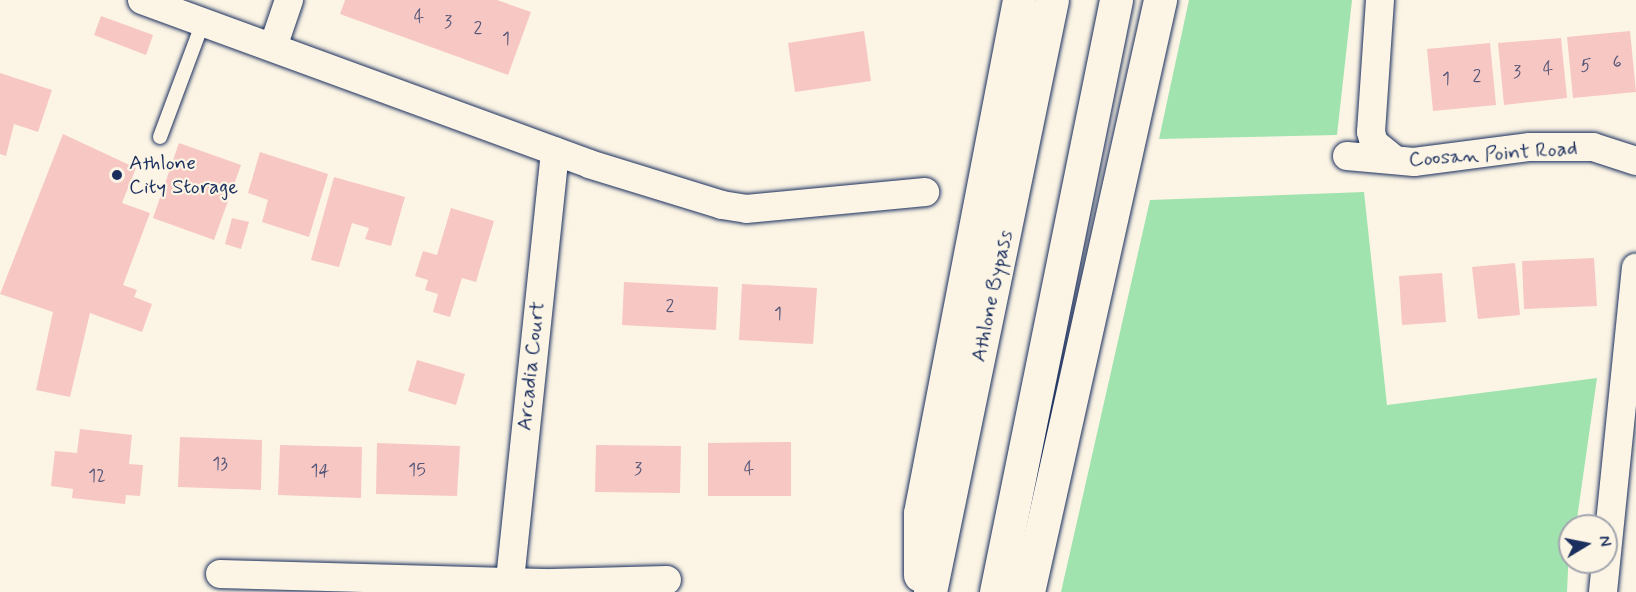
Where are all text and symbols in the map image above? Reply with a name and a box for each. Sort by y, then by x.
house number: 4 [414,6,424,28]
house number: 3 [444,11,452,33]
house number: 2 [474,17,482,39]
house number: 1 [502,28,510,50]
house number: 6 [1612,51,1622,73]
house number: 5 [1581,55,1591,77]
house number: 4 [1543,58,1553,80]
house number: 3 [1513,61,1521,83]
house number: 2 [1473,65,1481,87]
house number: 1 [1442,68,1450,90]
street label: Coosan Point Road [1408,136,1578,172]
place label: Athlone City Storage [129,150,238,200]
marker: Athlone City Storage [110,168,124,182]
street label: Athlone Bypass [966,228,1018,364]
house number: 2 [666,295,674,317]
street label: Arcadia Court [512,302,550,430]
house number: 1 [774,303,782,325]
house number: 13 [212,453,228,475]
house number: 3 [634,458,642,480]
house number: 4 [744,458,754,480]
house number: 15 [408,459,426,481]
house number: 14 [311,460,329,482]
house number: 12 [88,465,106,487]
north arrow [1558,514,1618,574]
text: N [1593,534,1616,548]

